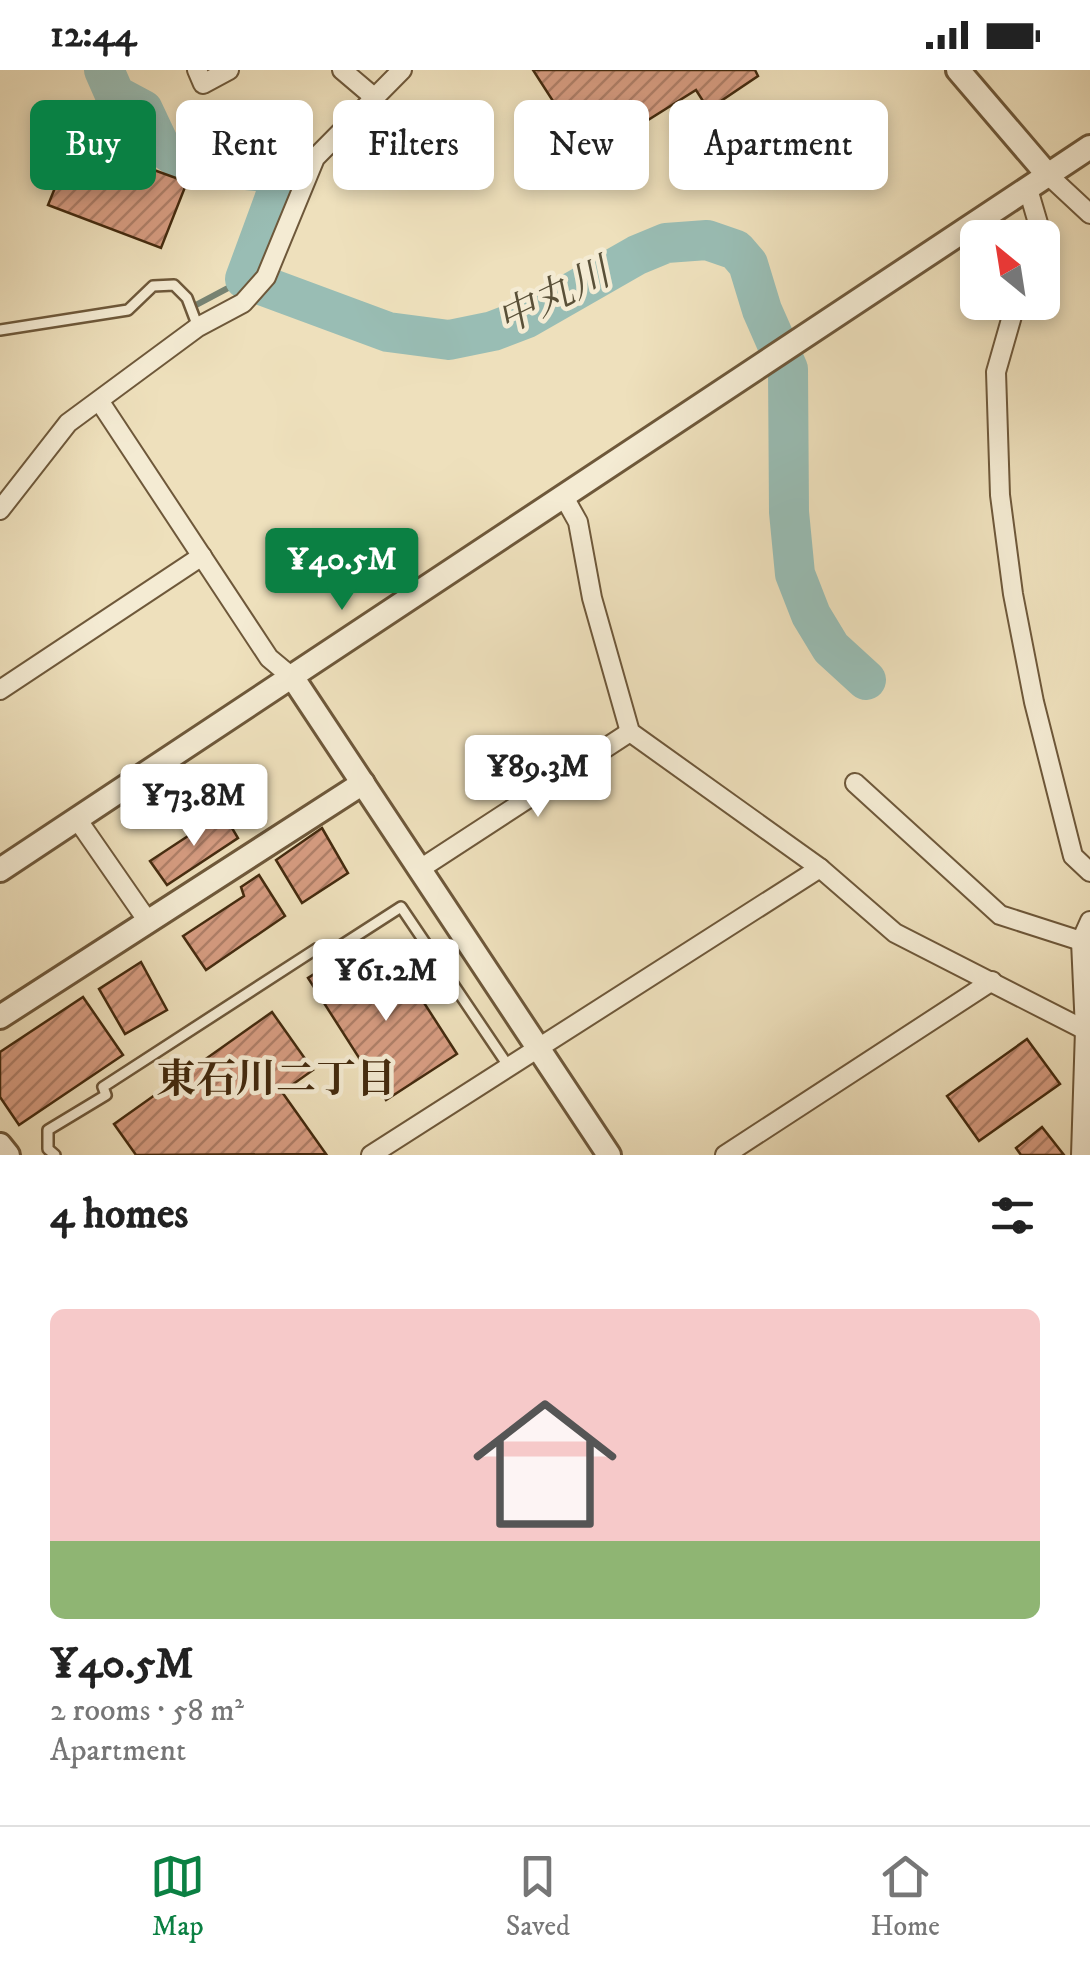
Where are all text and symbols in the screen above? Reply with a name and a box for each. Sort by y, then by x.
text: 12:44 [50,11,136,59]
chip: Buy [30,100,156,190]
chip: Rent [176,100,313,190]
chip: Filters [333,100,494,190]
chip: New [514,100,649,190]
chip: Apartment [669,100,888,190]
north arrow [960,220,1060,320]
map controls [960,220,1060,320]
water label: 中丸川 [489,247,622,347]
pin: ¥40.5M [261,528,423,613]
text: ¥40.5M [287,540,397,580]
pin: ¥89.3M [457,735,619,820]
text: ¥89.3M [487,747,589,787]
pin: ¥73.8M [113,764,275,849]
text: ¥73.8M [142,776,246,816]
pin: ¥61.2M [305,939,467,1024]
text: ¥61.2M [335,951,437,991]
district label: 東石川二丁目 [156,1056,396,1106]
icon: filters [985,1188,1040,1243]
text: 4 homes [50,1189,188,1241]
icon: home [455,1374,635,1554]
text: ¥40.5M [50,1639,194,1691]
text: 2 rooms · 58 m² [50,1691,244,1731]
text: Apartment [50,1731,186,1771]
tab: Map [150,1849,205,1944]
tab: Saved [506,1849,570,1944]
tab: Home [871,1849,940,1944]

